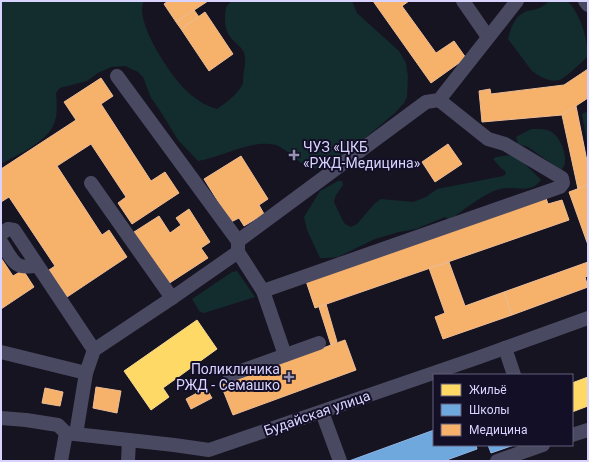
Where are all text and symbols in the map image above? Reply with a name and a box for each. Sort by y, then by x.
place label: ЧУЗ «ЦКБ «РЖД-Медицина» [303,139,421,171]
marker: ЧУЗ «ЦКБ «РЖД-Медицина» [288,149,300,161]
place label: Поликлиника РЖД - Семашко [176,361,280,393]
marker: Поликлиника РЖД - Семашко [283,371,295,383]
legend [433,374,573,446]
text: Жильё [469,383,507,397]
street label: Будайская улица [262,387,372,439]
text: Школы [469,403,510,417]
text: Медицина [469,423,528,437]

